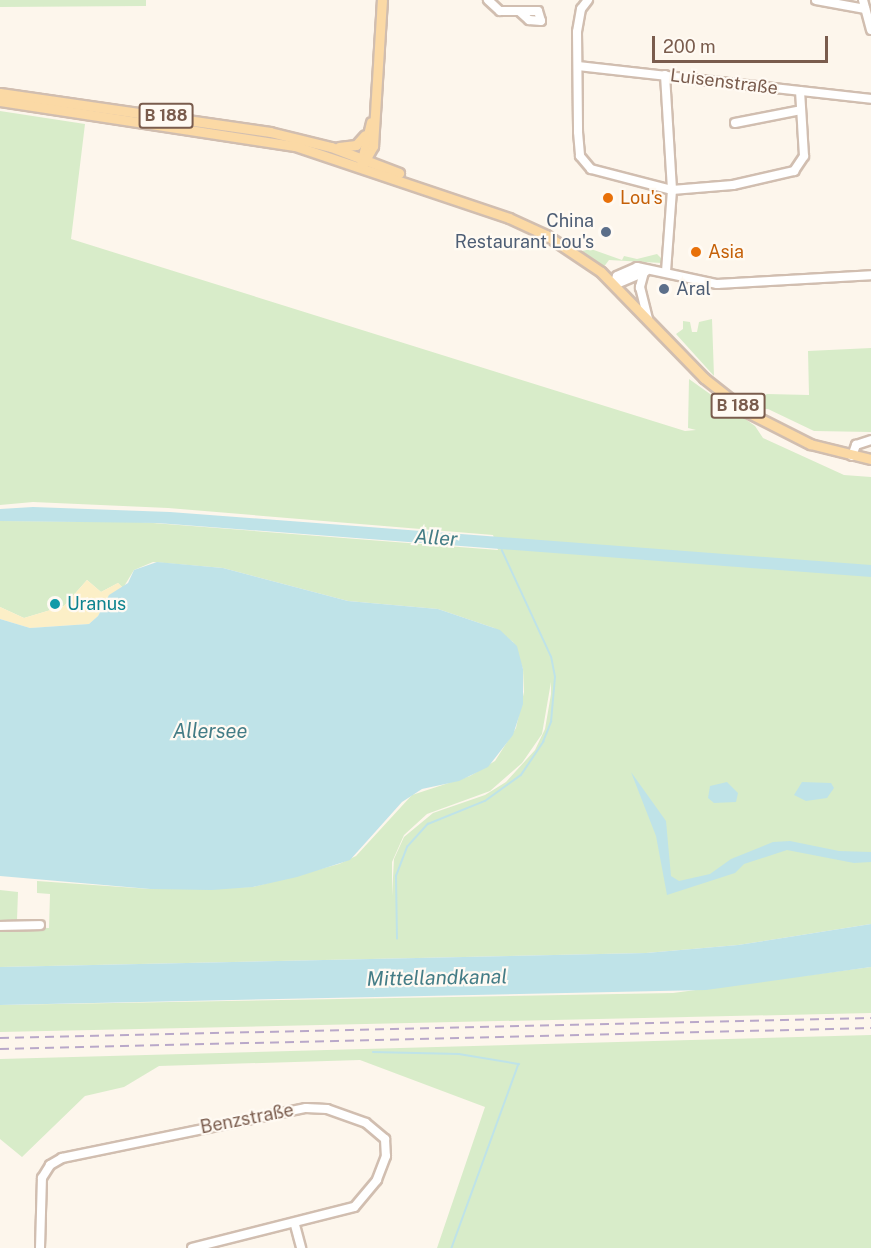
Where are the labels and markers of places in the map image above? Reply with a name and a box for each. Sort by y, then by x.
place label: Lou's [620,187,663,209]
marker: Lou's [601,191,615,205]
place label: China Restaurant Lou's [455,211,594,254]
marker: China Restaurant Lou's [599,225,613,239]
place label: Asia [708,241,744,263]
marker: Asia [689,245,703,259]
place label: Aral [676,278,711,300]
marker: Aral [657,282,671,296]
place label: Uranus [67,593,126,615]
marker: Uranus [48,597,62,611]

